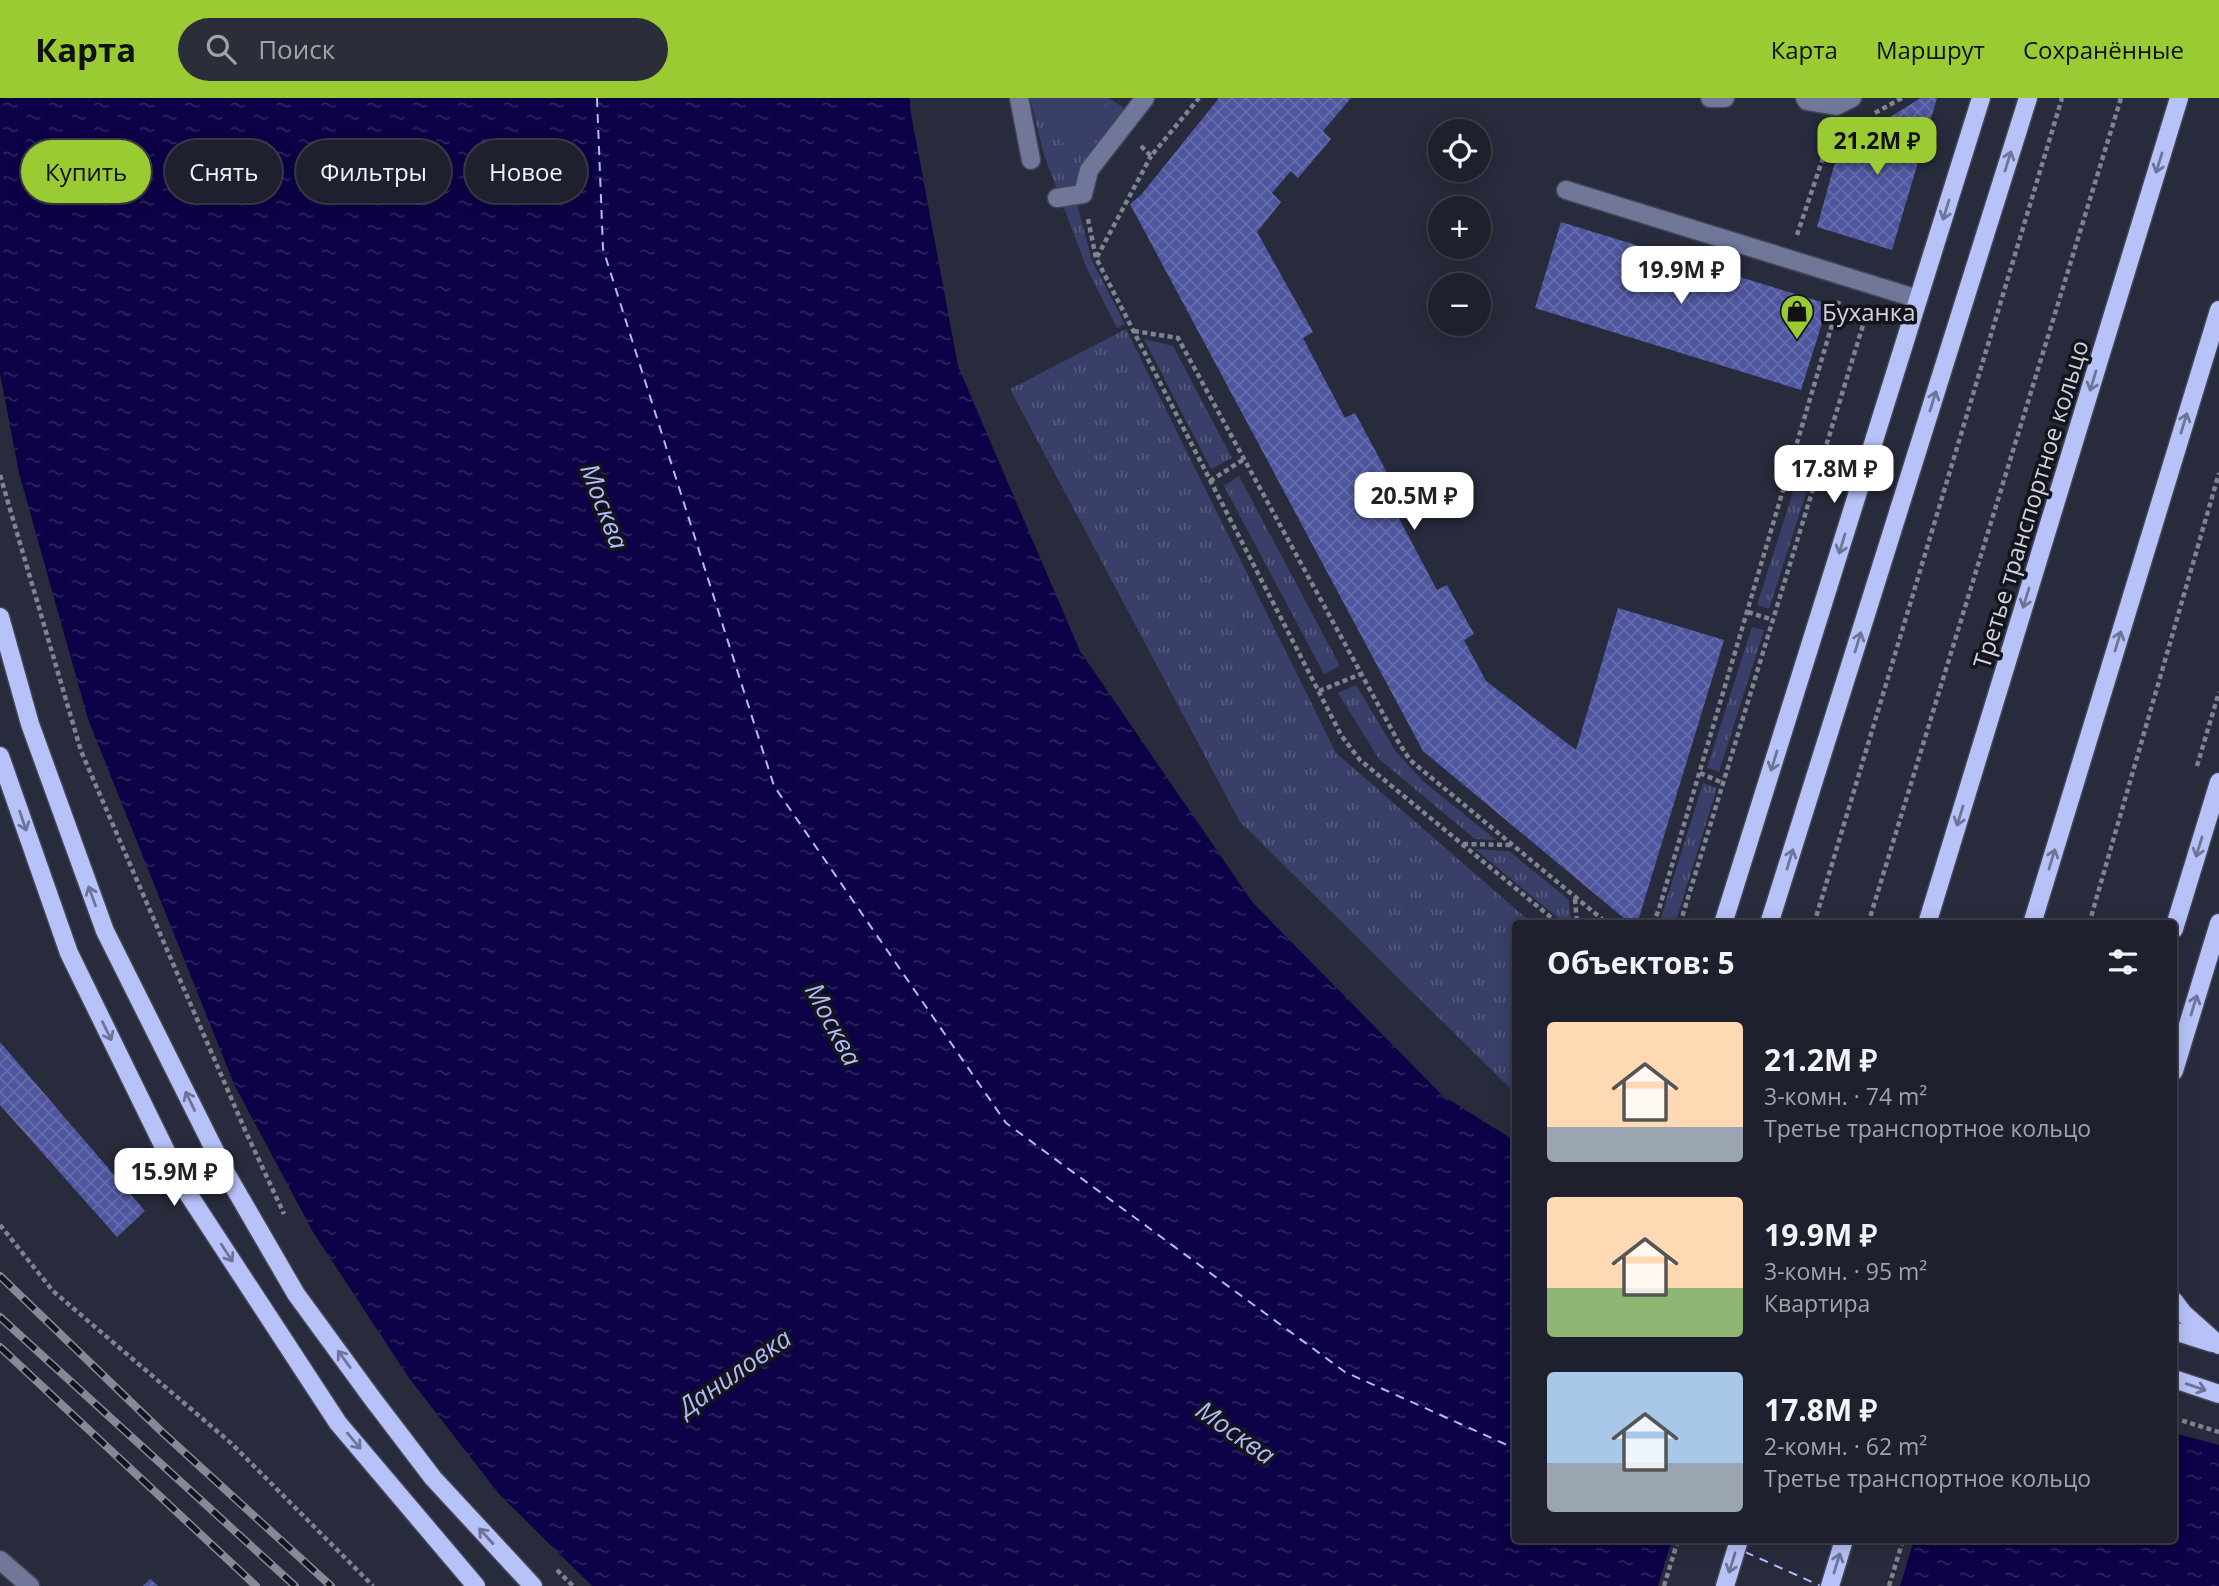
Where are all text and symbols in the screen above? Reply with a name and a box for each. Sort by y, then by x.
search box [178,18,668,81]
text: Карта [35,27,136,72]
icon: search [202,30,240,68]
text: Поиск [258,31,335,67]
text: Карта [1771,33,1838,66]
text: Маршрут [1876,33,1985,66]
text: Сохранённые [2023,33,2184,66]
pin: 21.2M ₽ [1812,118,1942,177]
map controls [1428,119,1491,336]
button: locate [1428,119,1491,182]
text: 21.2M ₽ [1833,124,1921,156]
chip: Купить [21,140,151,203]
chip: Снять [165,140,282,203]
chip: Фильтры [296,140,451,203]
chip: Новое [465,140,587,203]
one-way arrow [2003,150,2016,172]
one-way arrow [2152,152,2165,174]
button: + [1428,196,1491,259]
one-way arrow [1939,199,1952,221]
pin: 19.9M ₽ [1616,246,1746,306]
text: 19.9M ₽ [1637,253,1725,285]
button: − [1428,273,1491,336]
shop icon: Буханка [1778,292,1816,341]
place label: Буханка [1822,295,1916,328]
street label: Третье транспортное кольцо [1964,336,2096,672]
one-way arrow [2085,370,2098,392]
one-way arrow [1928,391,1940,413]
one-way arrow [2179,413,2192,435]
pin: 17.8M ₽ [1769,446,1899,505]
text: 17.8M ₽ [1790,452,1878,484]
water label: Москва [572,458,638,554]
pin: 20.5M ₽ [1349,472,1479,532]
text: 20.5M ₽ [1370,479,1458,511]
one-way arrow [1834,533,1847,555]
one-way arrow [2019,587,2032,609]
one-way arrow [2113,630,2126,652]
one-way arrow [1852,631,1865,653]
one-way arrow [1766,750,1779,772]
one-way arrow [1952,805,1965,827]
one-way arrow [17,809,30,831]
one-way arrow [2191,836,2204,858]
one-way arrow [1784,848,1797,870]
one-way arrow [2046,848,2059,870]
one-way arrow [85,885,98,907]
text: Объектов: 5 [1547,942,1735,983]
icon: filters [2104,943,2142,981]
water label: Москва [797,976,871,1072]
one-way arrow [2188,995,2201,1017]
one-way arrow [101,1020,115,1041]
text: 21.2M ₽ [1764,1039,1878,1080]
icon: home [1603,1050,1687,1134]
text: 3-комн. · 74 m² [1764,1080,1927,1112]
one-way arrow [182,1091,196,1112]
text: Третье транспортное кольцо [1764,1112,2091,1144]
pin: 15.9M ₽ [109,1148,239,1208]
text: 15.9M ₽ [130,1155,218,1187]
text: 19.9M ₽ [1764,1214,1878,1255]
icon: home [1603,1225,1687,1309]
one-way arrow [219,1243,234,1262]
text: 3-комн. · 95 m² [1764,1255,1927,1287]
text: Квартира [1764,1287,1870,1319]
water label: Даниловка [667,1319,798,1426]
one-way arrow [336,1350,351,1369]
one-way arrow [2185,1381,2207,1394]
text: 17.8M ₽ [1764,1389,1878,1430]
water label: Москва [1189,1392,1283,1473]
icon: home [1603,1400,1687,1484]
text: 2-комн. · 62 m² [1764,1430,1927,1462]
one-way arrow [346,1432,361,1450]
text: Третье транспортное кольцо [1764,1462,2091,1494]
one-way arrow [478,1527,494,1545]
one-way arrow [1724,1552,1737,1574]
one-way arrow [1832,1552,1845,1574]

